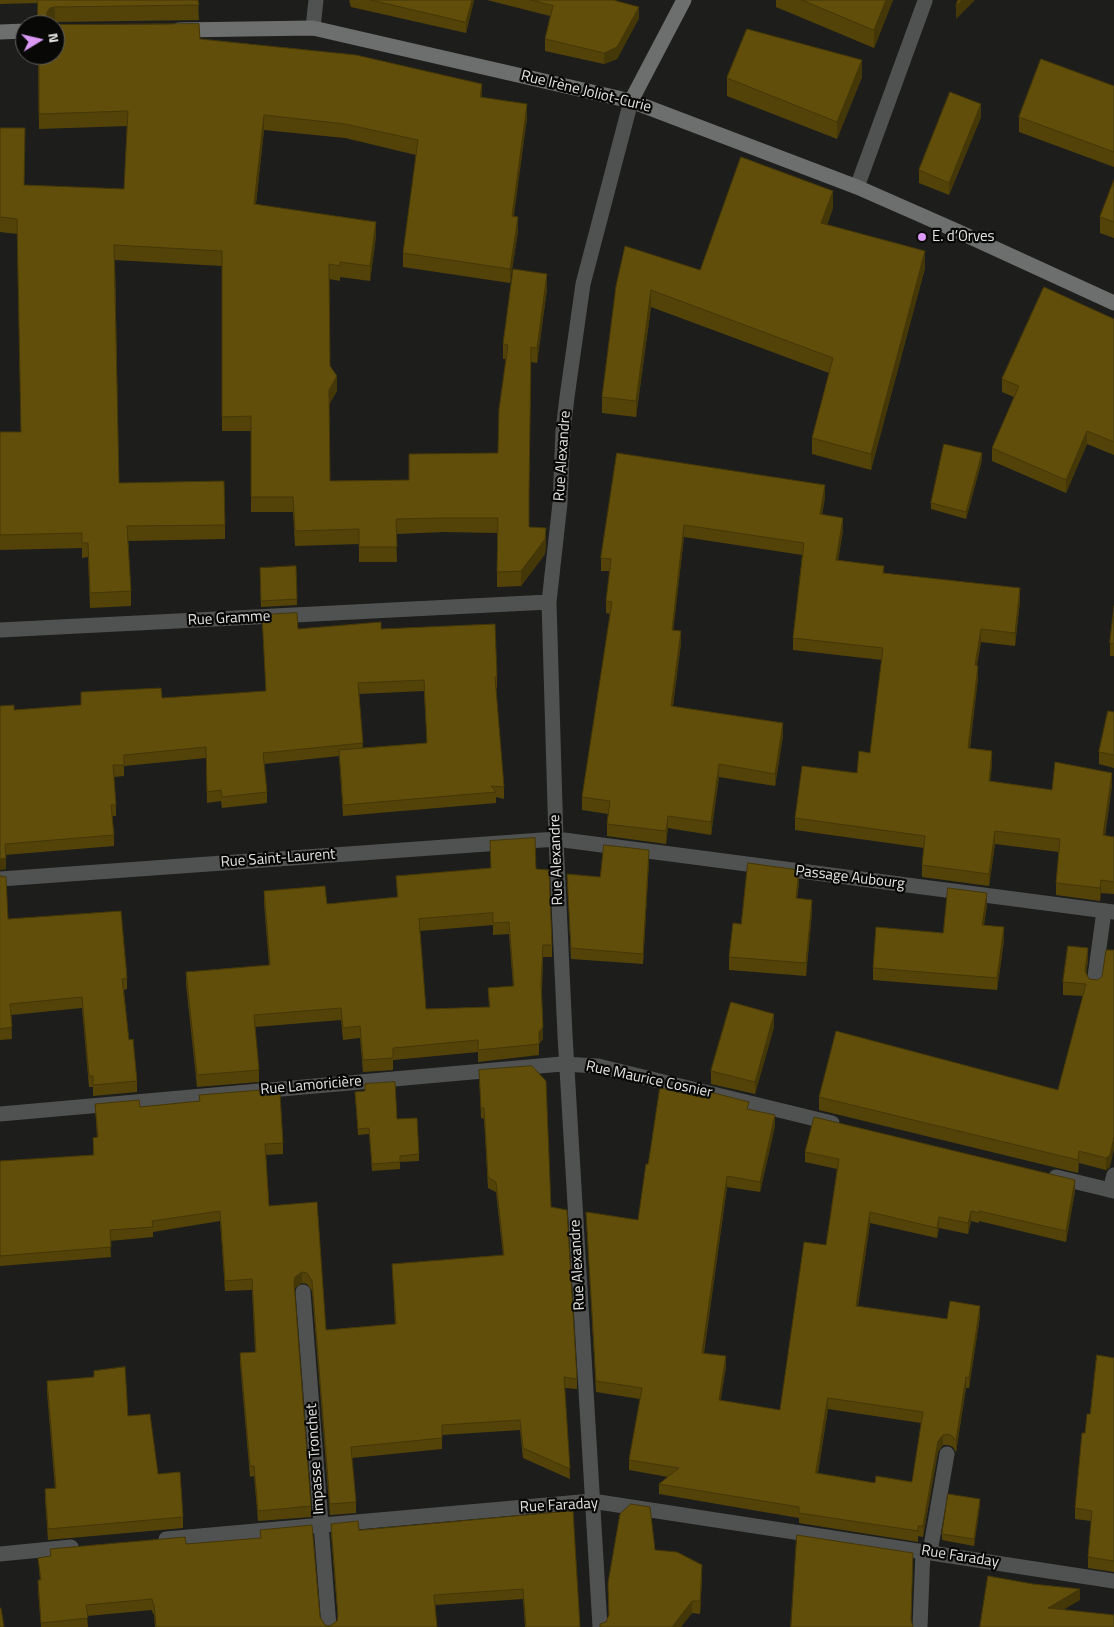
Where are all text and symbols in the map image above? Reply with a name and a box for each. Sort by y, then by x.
north arrow [15,15,65,65]
text: N [43,31,65,44]
street label: Rue Irène Joliot-Curie [519,67,653,117]
place label: E. d’Orves [932,228,995,246]
marker: E. d’Orves [916,231,928,243]
street label: Rue Alexandre [551,410,575,502]
street label: Rue Gramme [187,608,271,630]
street label: Rue Alexandre [546,814,568,906]
street label: Rue Saint-Laurent [220,846,336,872]
street label: Passage Aubourg [794,862,906,894]
street label: Rue Maurice Cosnier [584,1058,714,1102]
street label: Rue Lamoricière [260,1073,362,1099]
street label: Rue Alexandre [567,1219,589,1311]
street label: Impasse Tronchet [303,1403,329,1515]
street label: Rue Faraday [519,1495,599,1517]
street label: Rue Faraday [920,1542,1000,1572]

